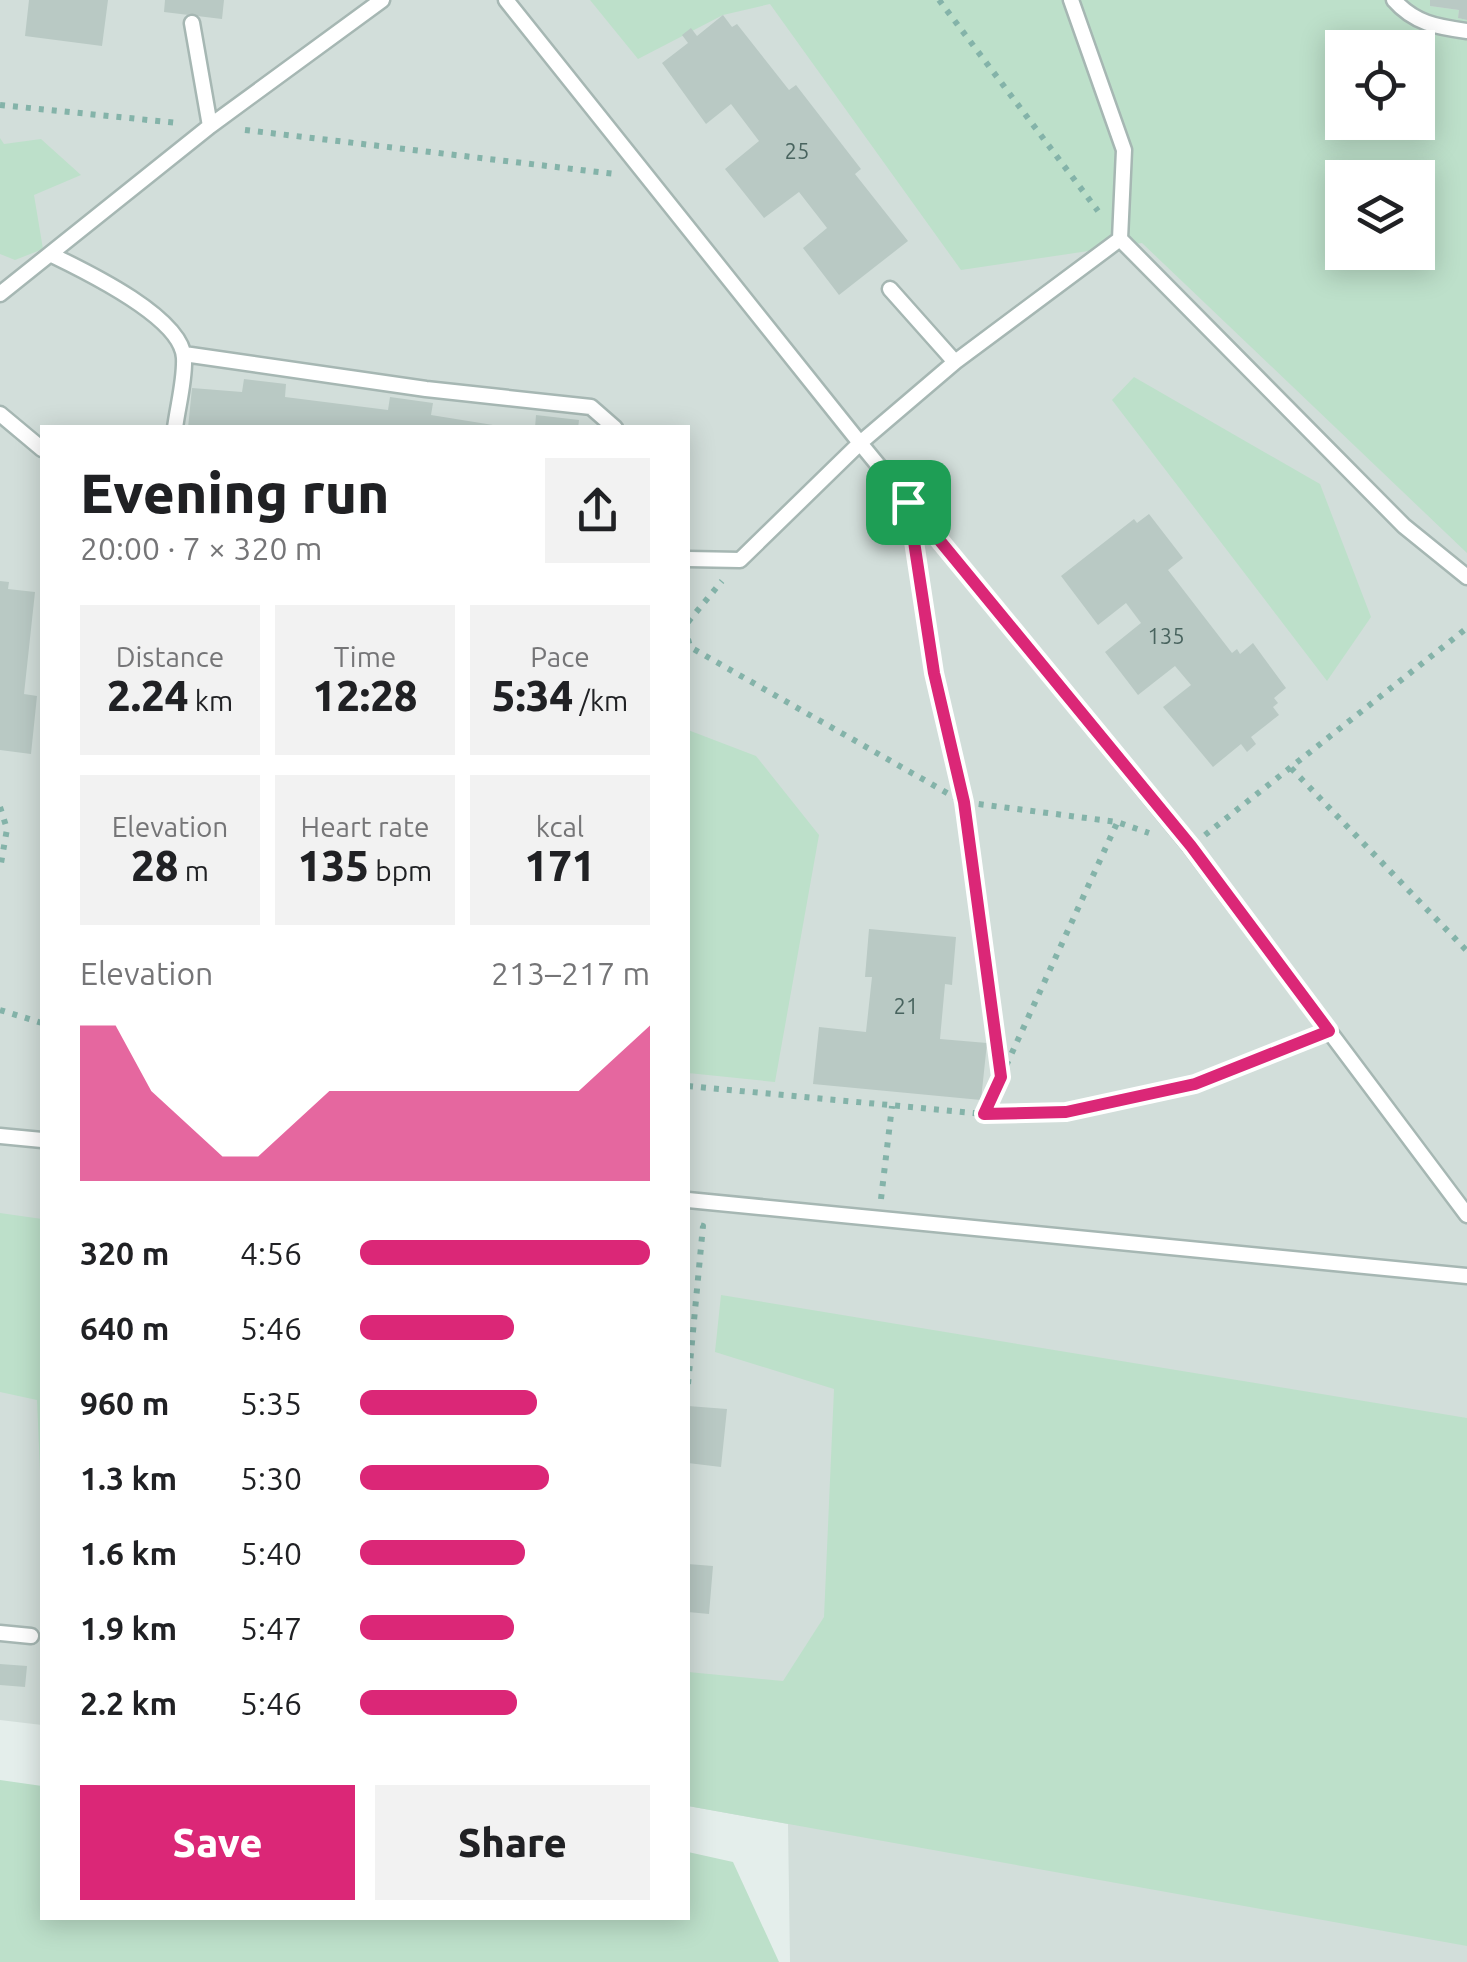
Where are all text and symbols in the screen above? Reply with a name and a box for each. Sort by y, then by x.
map controls [1325,30,1435,270]
button: locate [1325,30,1435,140]
house number: 25 [785,138,809,163]
button: layers [1325,160,1435,270]
button: share [545,458,650,563]
pin [866,460,951,545]
text: Evening run [80,462,390,523]
icon: arrive [881,475,936,530]
text: 20:00 · 7 × 320 m [80,530,322,566]
house number: 135 [1147,623,1185,648]
text: Distance [116,641,224,672]
text: Time [334,641,396,672]
text: Pace [530,641,590,672]
text: 2.24 [107,672,188,719]
text: 12:28 [312,672,418,719]
text: 5:34 [492,672,573,719]
text: km [188,685,233,716]
text: /km [573,685,628,716]
text: Elevation [112,811,228,842]
text: Heart rate [301,811,429,842]
text: kcal [536,811,584,842]
text: 28 [131,842,178,889]
text: 135 [298,842,369,889]
text: 171 [524,842,596,889]
text: m [178,855,209,886]
text: bpm [369,855,432,886]
text: Elevation [80,955,213,991]
text: 213–217 m [491,955,650,991]
house number: 21 [894,993,918,1018]
text: 320 m [80,1235,169,1271]
text: 4:56 [240,1235,302,1271]
text: 640 m [80,1310,169,1346]
text: 5:46 [240,1310,302,1346]
text: 960 m [80,1385,169,1421]
text: 5:35 [240,1385,302,1421]
text: 1.3 km [80,1460,177,1496]
text: 5:30 [240,1460,302,1496]
text: 1.6 km [80,1535,177,1571]
text: 5:40 [240,1535,302,1571]
text: 1.9 km [80,1610,177,1646]
text: 5:47 [240,1610,302,1646]
text: 2.2 km [80,1685,177,1721]
text: 5:46 [240,1685,302,1721]
button: Save [80,1785,355,1900]
button: Share [375,1785,650,1900]

